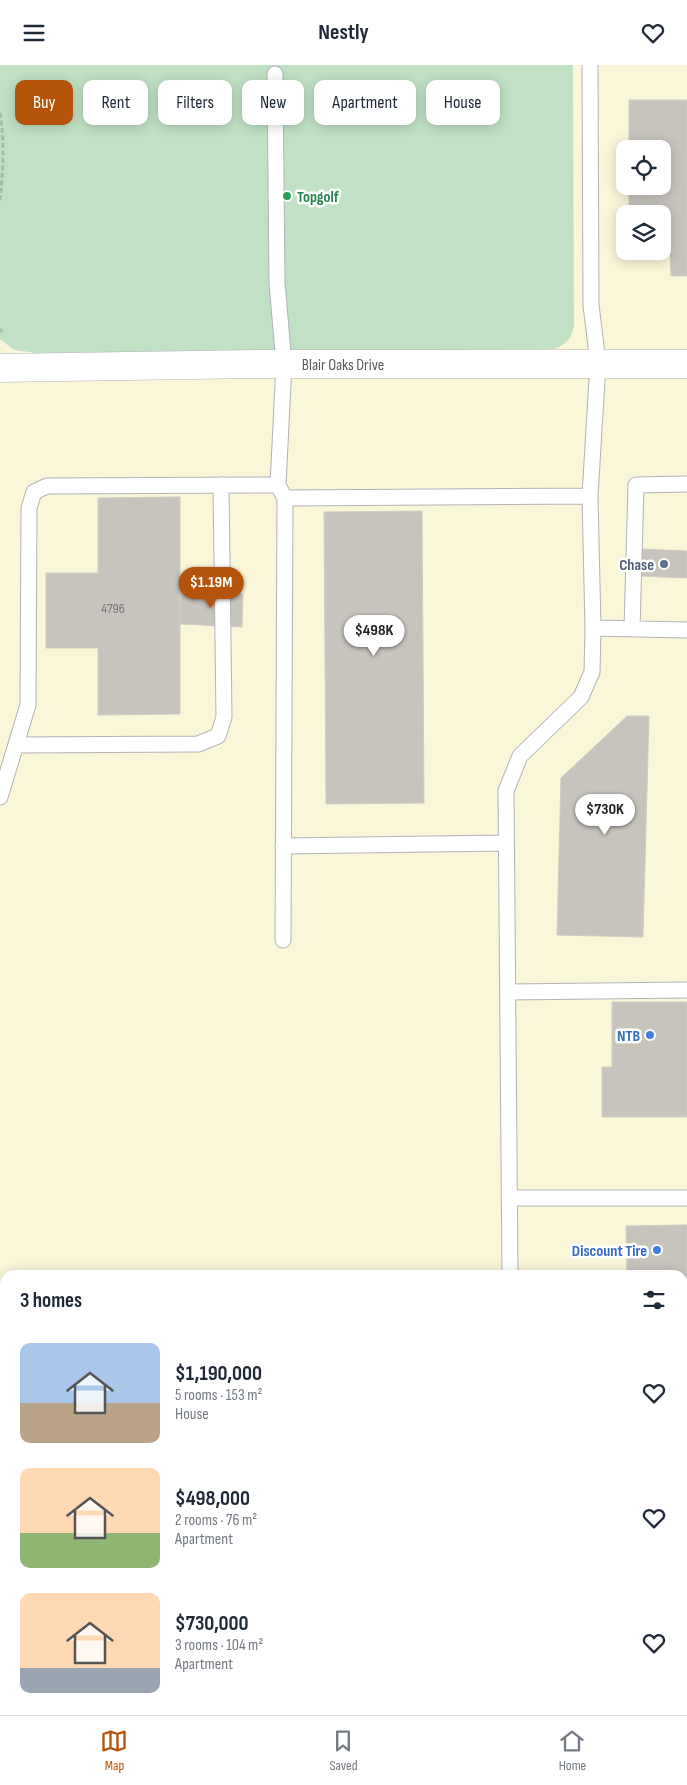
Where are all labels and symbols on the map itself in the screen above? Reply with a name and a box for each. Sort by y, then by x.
place label: Topgolf [297,188,340,207]
marker: Topgolf [281,190,293,202]
street label: Blair Oaks Drive [302,356,384,375]
place label: Chase [619,556,654,575]
marker: Chase [658,558,670,570]
pin: $1.19M [170,567,252,609]
house number: 4796 [101,600,125,617]
pin: $498K [339,615,409,657]
pin: $730K [570,793,640,836]
place label: NTB [617,1027,640,1046]
marker: NTB [644,1029,656,1041]
place label: Discount Tire [572,1242,647,1261]
marker: Discount Tire [651,1244,663,1256]

